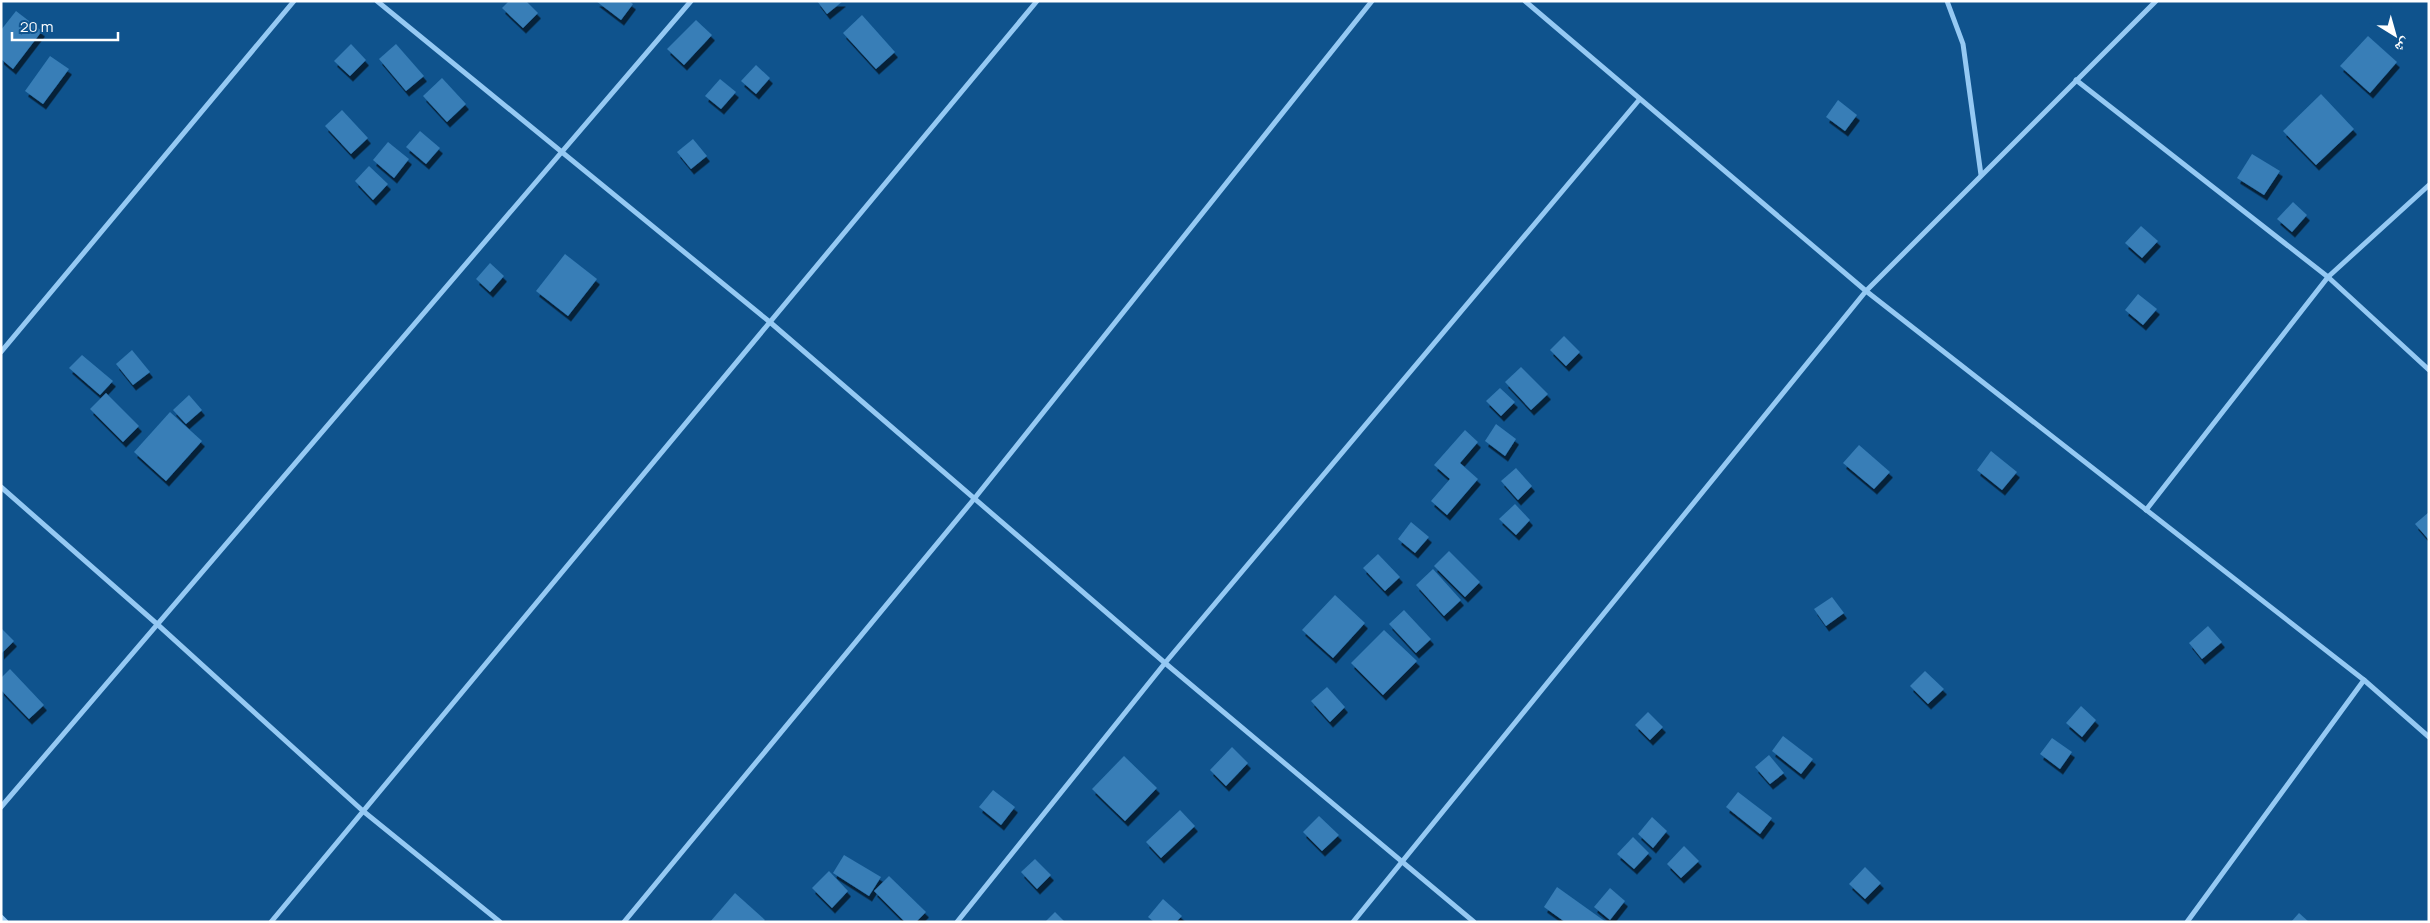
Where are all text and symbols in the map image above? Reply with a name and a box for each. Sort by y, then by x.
scale bar [12,10,119,42]
north arrow [2370,10,2420,60]
text: 20 m [20,16,53,37]
text: ش [2391,34,2415,58]

